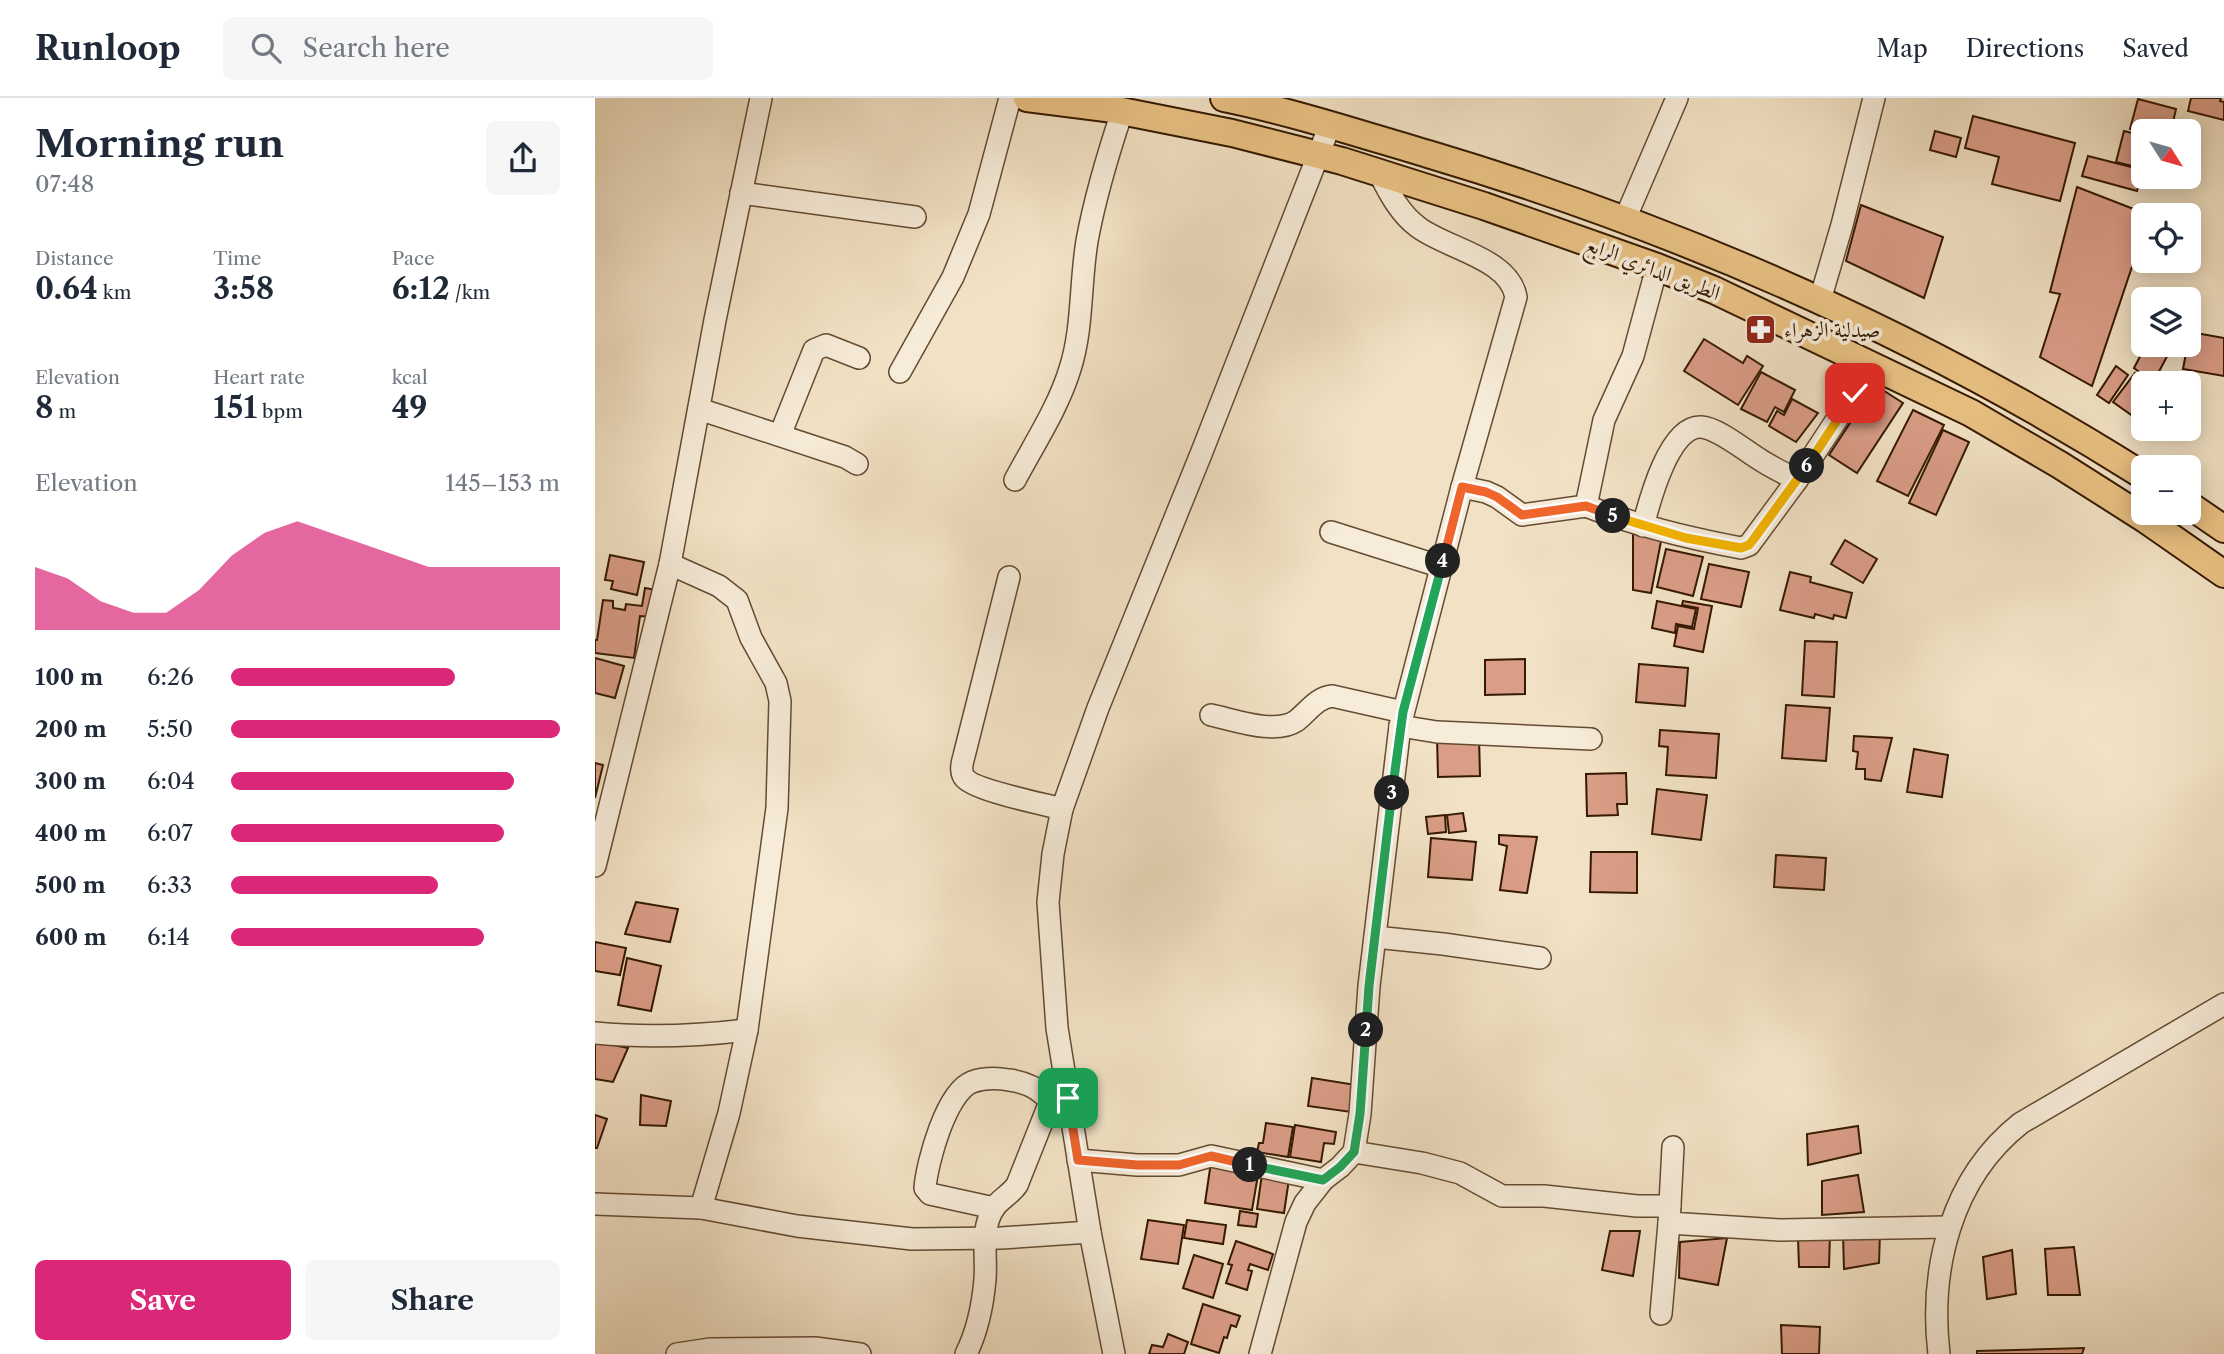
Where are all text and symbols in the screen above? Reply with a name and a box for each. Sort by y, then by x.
search box [223,17,713,80]
text: Runloop [35,28,181,69]
icon: search [247,29,285,67]
text: Search here [303,32,450,64]
text: Map [1876,34,1928,63]
text: Directions [1966,34,2084,63]
text: Saved [2122,34,2189,63]
north arrow [2131,119,2201,189]
map controls [2131,119,2201,525]
text: Morning run [35,120,284,167]
button: share [486,121,560,195]
text: 07:48 [35,170,94,198]
button: locate [2131,203,2201,273]
street label: الطريق الدائري الرابع [1580,231,1724,312]
text: Distance [35,247,114,270]
text: Time [213,247,261,270]
text: Pace [392,247,435,270]
text: 0.64 [35,270,98,307]
text: 3:58 [213,270,274,307]
text: 6:12 [392,270,450,307]
text: km [98,281,132,304]
text: /km [450,281,490,304]
button: layers [2131,287,2201,357]
pharmacy icon: صيدلية الزهراء [1744,312,1778,346]
place label: صيدلية الزهراء [1784,317,1881,343]
pin [1825,363,1885,423]
text: Elevation [35,366,120,389]
text: Heart rate [213,366,305,389]
text: kcal [392,366,428,389]
button: + [2131,371,2201,441]
icon: check [1836,374,1874,412]
text: 8 [35,389,53,426]
text: 151 [213,389,257,426]
text: 49 [392,389,427,426]
text: m [53,400,76,423]
text: bpm [257,400,303,423]
pin: 6 [1789,448,1825,484]
text: 6 [1801,454,1812,477]
button: − [2131,455,2201,525]
text: Elevation [35,469,138,497]
text: 145–153 m [445,469,560,497]
pin: 5 [1595,498,1631,534]
text: 5 [1607,504,1618,527]
pin: 4 [1425,544,1461,578]
text: 4 [1437,549,1448,572]
text: 100 m [35,663,103,691]
text: 6:26 [147,663,194,691]
text: 200 m [35,715,107,743]
text: 5:50 [147,715,193,743]
text: 300 m [35,767,106,795]
text: 6:04 [147,767,195,795]
pin: 3 [1375,776,1409,810]
text: 3 [1386,781,1397,804]
text: 400 m [35,819,107,847]
text: 6:07 [147,819,193,847]
text: 500 m [35,871,106,899]
text: 6:33 [147,871,192,899]
text: 600 m [35,923,107,951]
text: 6:14 [147,923,190,951]
pin: 2 [1349,1012,1383,1048]
text: 2 [1360,1018,1371,1041]
pin [1038,1068,1098,1128]
icon: arrive [1049,1079,1087,1117]
pin: 1 [1233,1148,1267,1182]
text: 1 [1245,1153,1254,1176]
button: Save [35,1260,291,1340]
button: Share [305,1260,560,1340]

